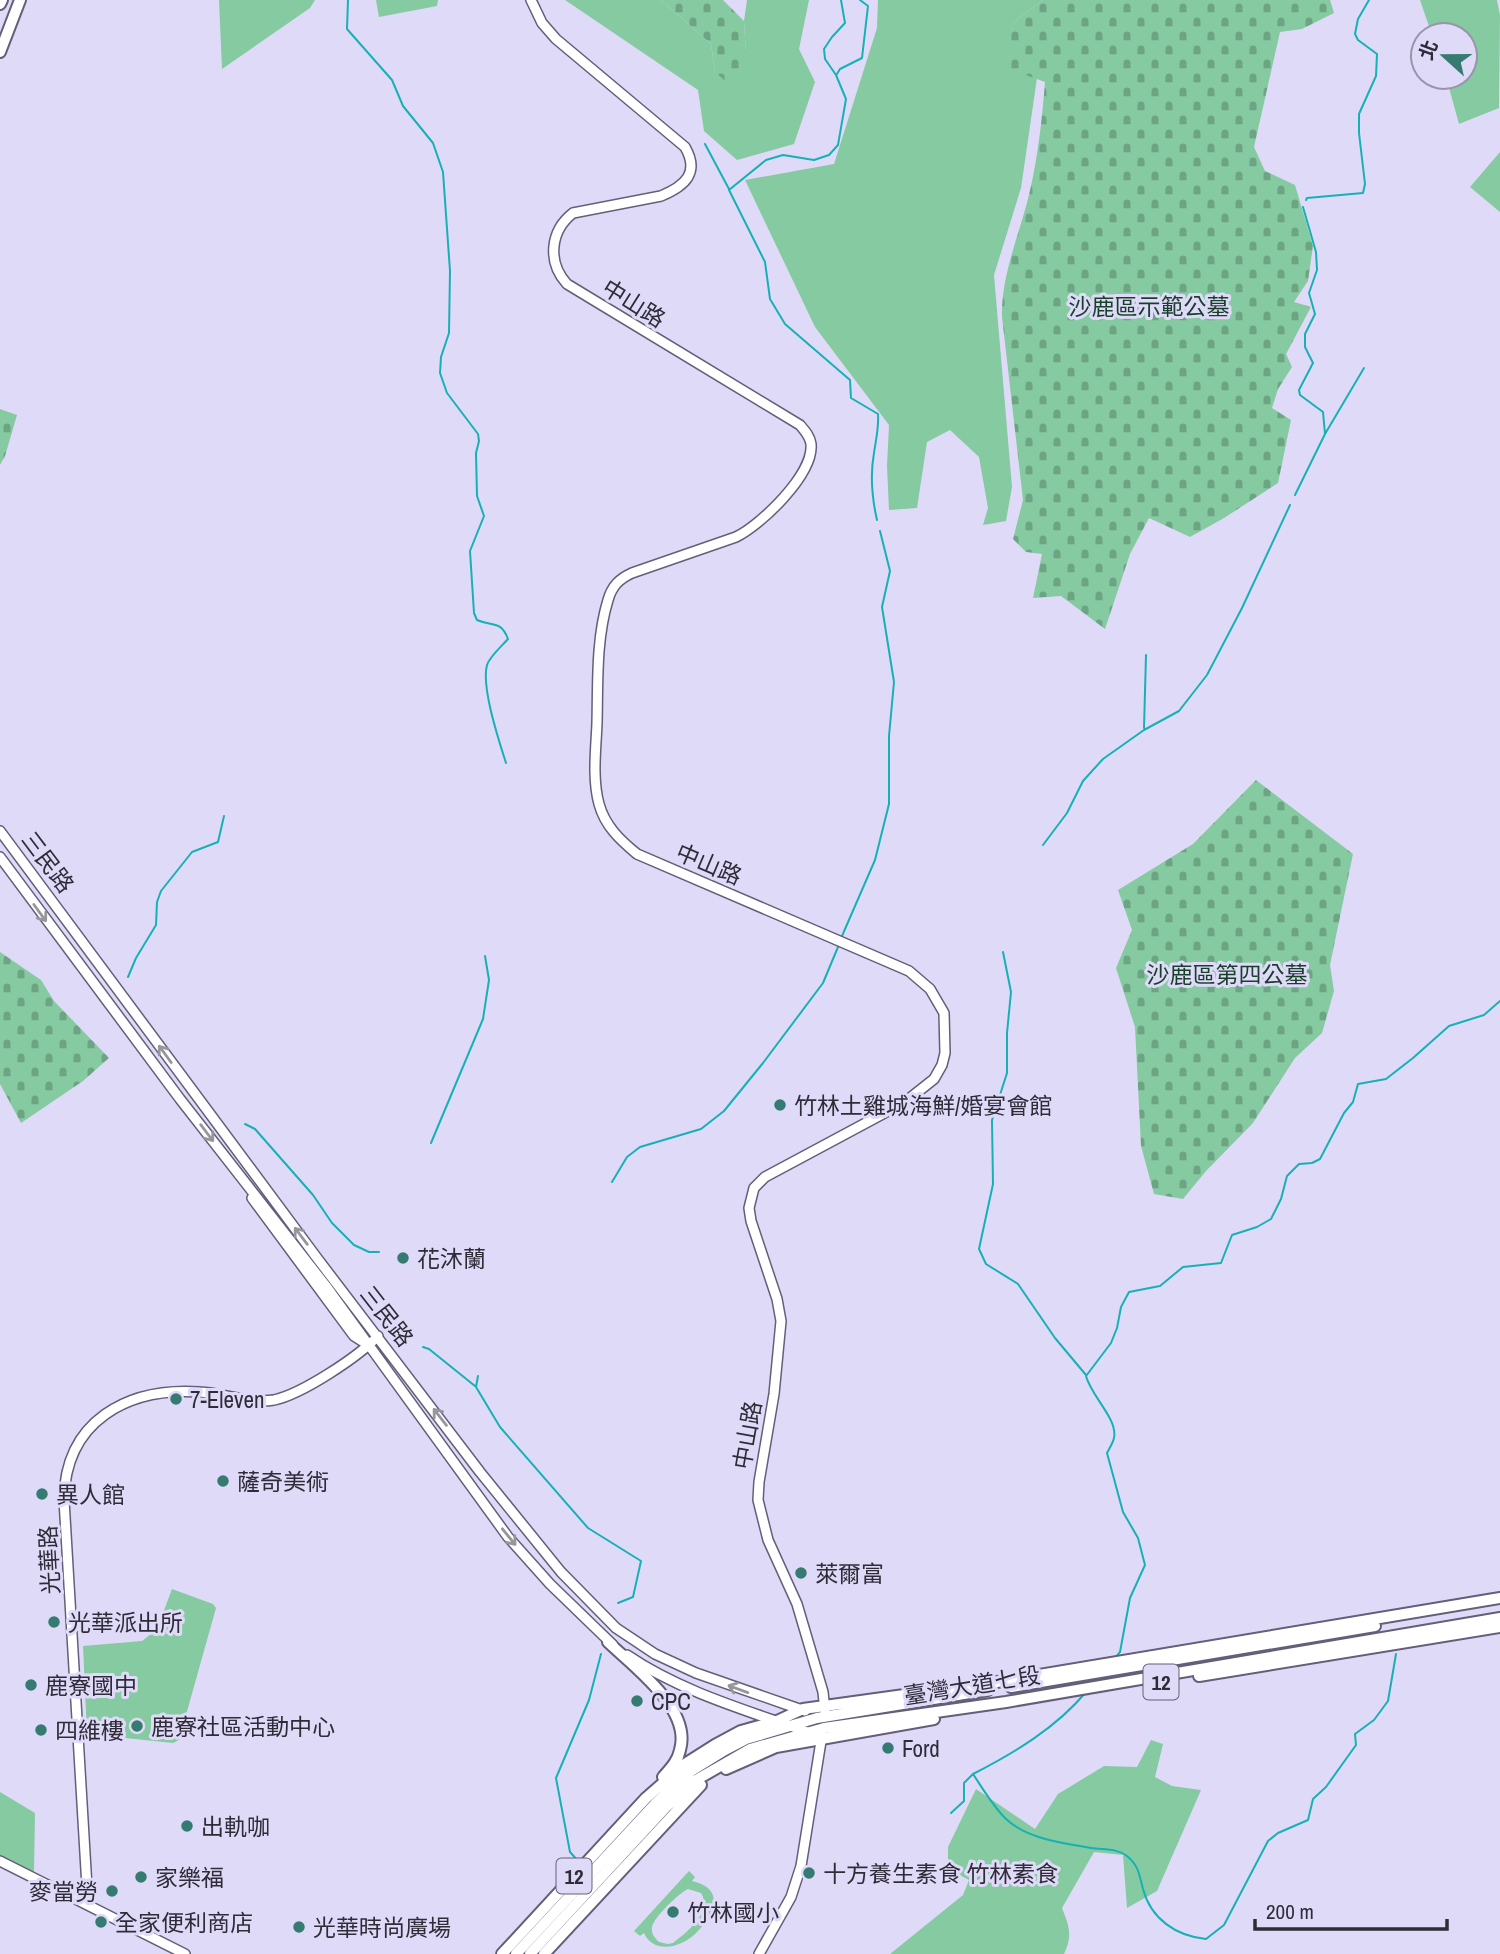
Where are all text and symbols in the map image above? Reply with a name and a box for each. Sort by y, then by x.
north arrow [1409,21,1479,91]
text: 北 [1413,36,1444,63]
street label: 中山路 [597,272,671,334]
park label: 沙鹿區示範公墓 [1069,291,1230,322]
street label: 三民路 [15,825,81,899]
street label: 中山路 [671,836,747,892]
one-way arrow [33,903,47,922]
park label: 沙鹿區第四公墓 [1147,959,1308,990]
one-way arrow [158,1045,173,1064]
place label: 竹林土雞城海鮮/婚宴會館 [794,1090,1052,1121]
marker: 竹林土雞城海鮮/婚宴會館 [772,1097,788,1113]
one-way arrow [199,1124,214,1142]
one-way arrow [294,1227,308,1246]
place label: 花沐蘭 [417,1243,486,1274]
marker: 花沐蘭 [395,1250,411,1266]
street label: 三民路 [354,1279,420,1353]
place label: 7-Eleven [190,1384,264,1415]
marker: 7-Eleven [168,1391,184,1407]
street label: 中山路 [726,1398,768,1472]
one-way arrow [432,1408,447,1426]
place label: 薩奇美術 [237,1466,329,1497]
marker: 薩奇美術 [215,1473,231,1489]
place label: 異人館 [56,1479,125,1510]
marker: 異人館 [34,1486,50,1502]
street label: 光華路 [32,1525,66,1595]
one-way arrow [501,1527,517,1545]
place label: 萊爾富 [815,1558,884,1589]
marker: 萊爾富 [793,1565,809,1581]
place label: 光華派出所 [68,1607,183,1638]
marker: 光華派出所 [46,1614,62,1630]
street label: 臺灣大道七段 [901,1659,1043,1711]
road number: 12 [1144,1664,1178,1700]
place label: 鹿寮國中 [45,1670,137,1701]
marker: 鹿寮國中 [23,1677,39,1693]
one-way arrow [728,1682,750,1694]
place label: CPC [651,1686,691,1717]
marker: CPC [629,1693,645,1709]
place label: 鹿寮社區活動中心 [151,1711,335,1742]
place label: 四維樓 [55,1715,124,1746]
marker: 鹿寮社區活動中心 [129,1718,145,1734]
marker: 四維樓 [33,1722,49,1738]
place label: Ford [902,1733,940,1764]
marker: Ford [880,1740,896,1756]
place label: 出軌咖 [201,1811,270,1842]
marker: 出軌咖 [179,1818,195,1834]
road number: 12 [556,1858,592,1894]
place label: 十方養生素食 竹林素食 [823,1858,1058,1889]
place label: 家樂福 [155,1862,224,1893]
marker: 十方養生素食 竹林素食 [801,1865,817,1881]
marker: 家樂福 [133,1869,149,1885]
place label: 麥當勞 [29,1876,98,1907]
marker: 麥當勞 [104,1883,120,1899]
scale bar [1255,1888,1448,1932]
place label: 竹林國小 [687,1897,779,1928]
text: 200 m [1266,1897,1314,1926]
marker: 竹林國小 [665,1904,681,1920]
place label: 全家便利商店 [115,1907,253,1938]
place label: 光華時尚廣場 [313,1912,451,1943]
marker: 全家便利商店 [93,1914,109,1930]
marker: 光華時尚廣場 [291,1919,307,1935]

